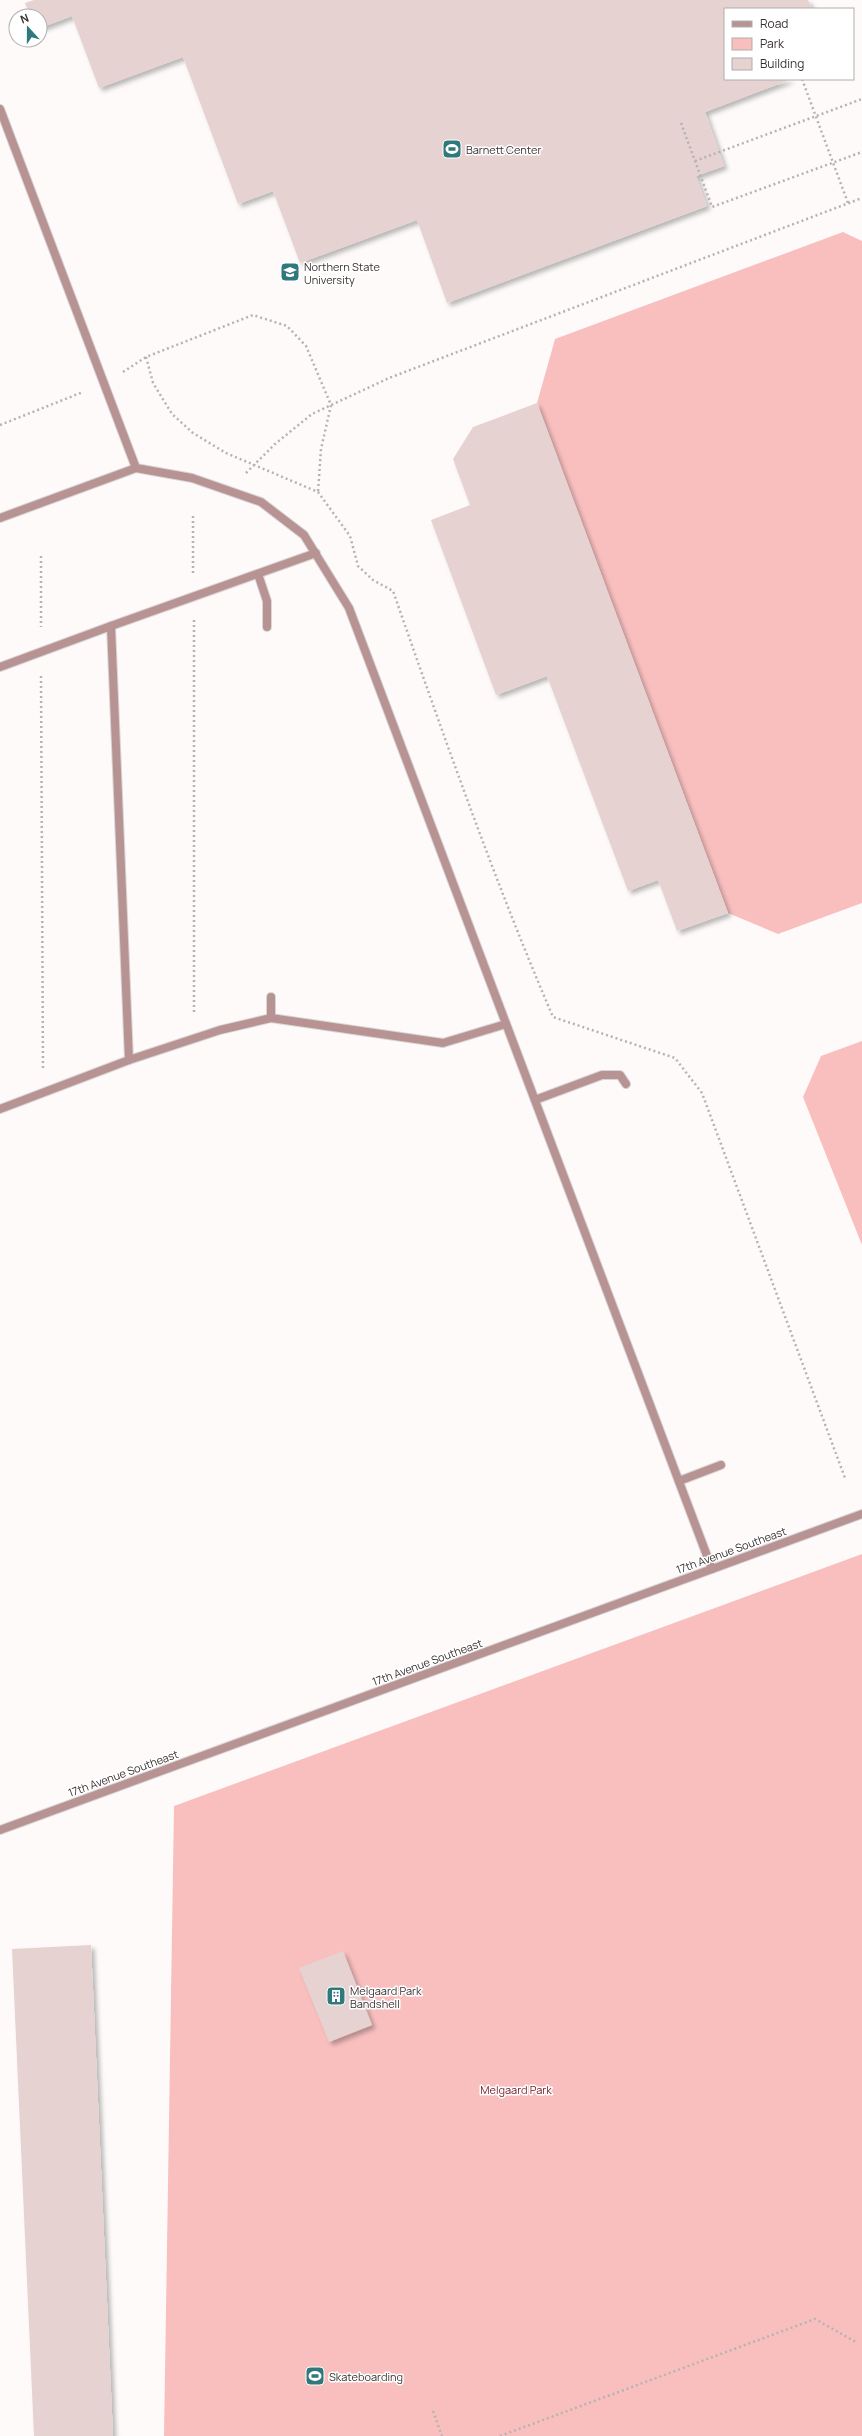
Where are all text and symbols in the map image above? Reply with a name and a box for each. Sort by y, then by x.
north arrow [8,8,48,48]
legend [724,8,854,80]
text: N [18,10,31,27]
text: Road [760,15,788,32]
text: Park [760,35,785,52]
text: Building [760,55,804,72]
sports icon: Barnett Center [441,138,463,160]
place label: Barnett Center [466,142,541,157]
place label: Northern State University [304,259,381,287]
school or university icon: Northern State University [279,261,301,283]
street label: 17th Avenue Southeast [674,1523,788,1577]
street label: 17th Avenue Southeast [370,1635,484,1689]
street label: 17th Avenue Southeast [66,1746,180,1800]
place label: Melgaard Park Bandshell [350,1983,422,2011]
building icon: Melgaard Park Bandshell [325,1985,347,2007]
park label: Melgaard Park [480,2082,552,2097]
sports icon: Skateboarding [304,2365,326,2387]
place label: Skateboarding [329,2369,403,2384]

